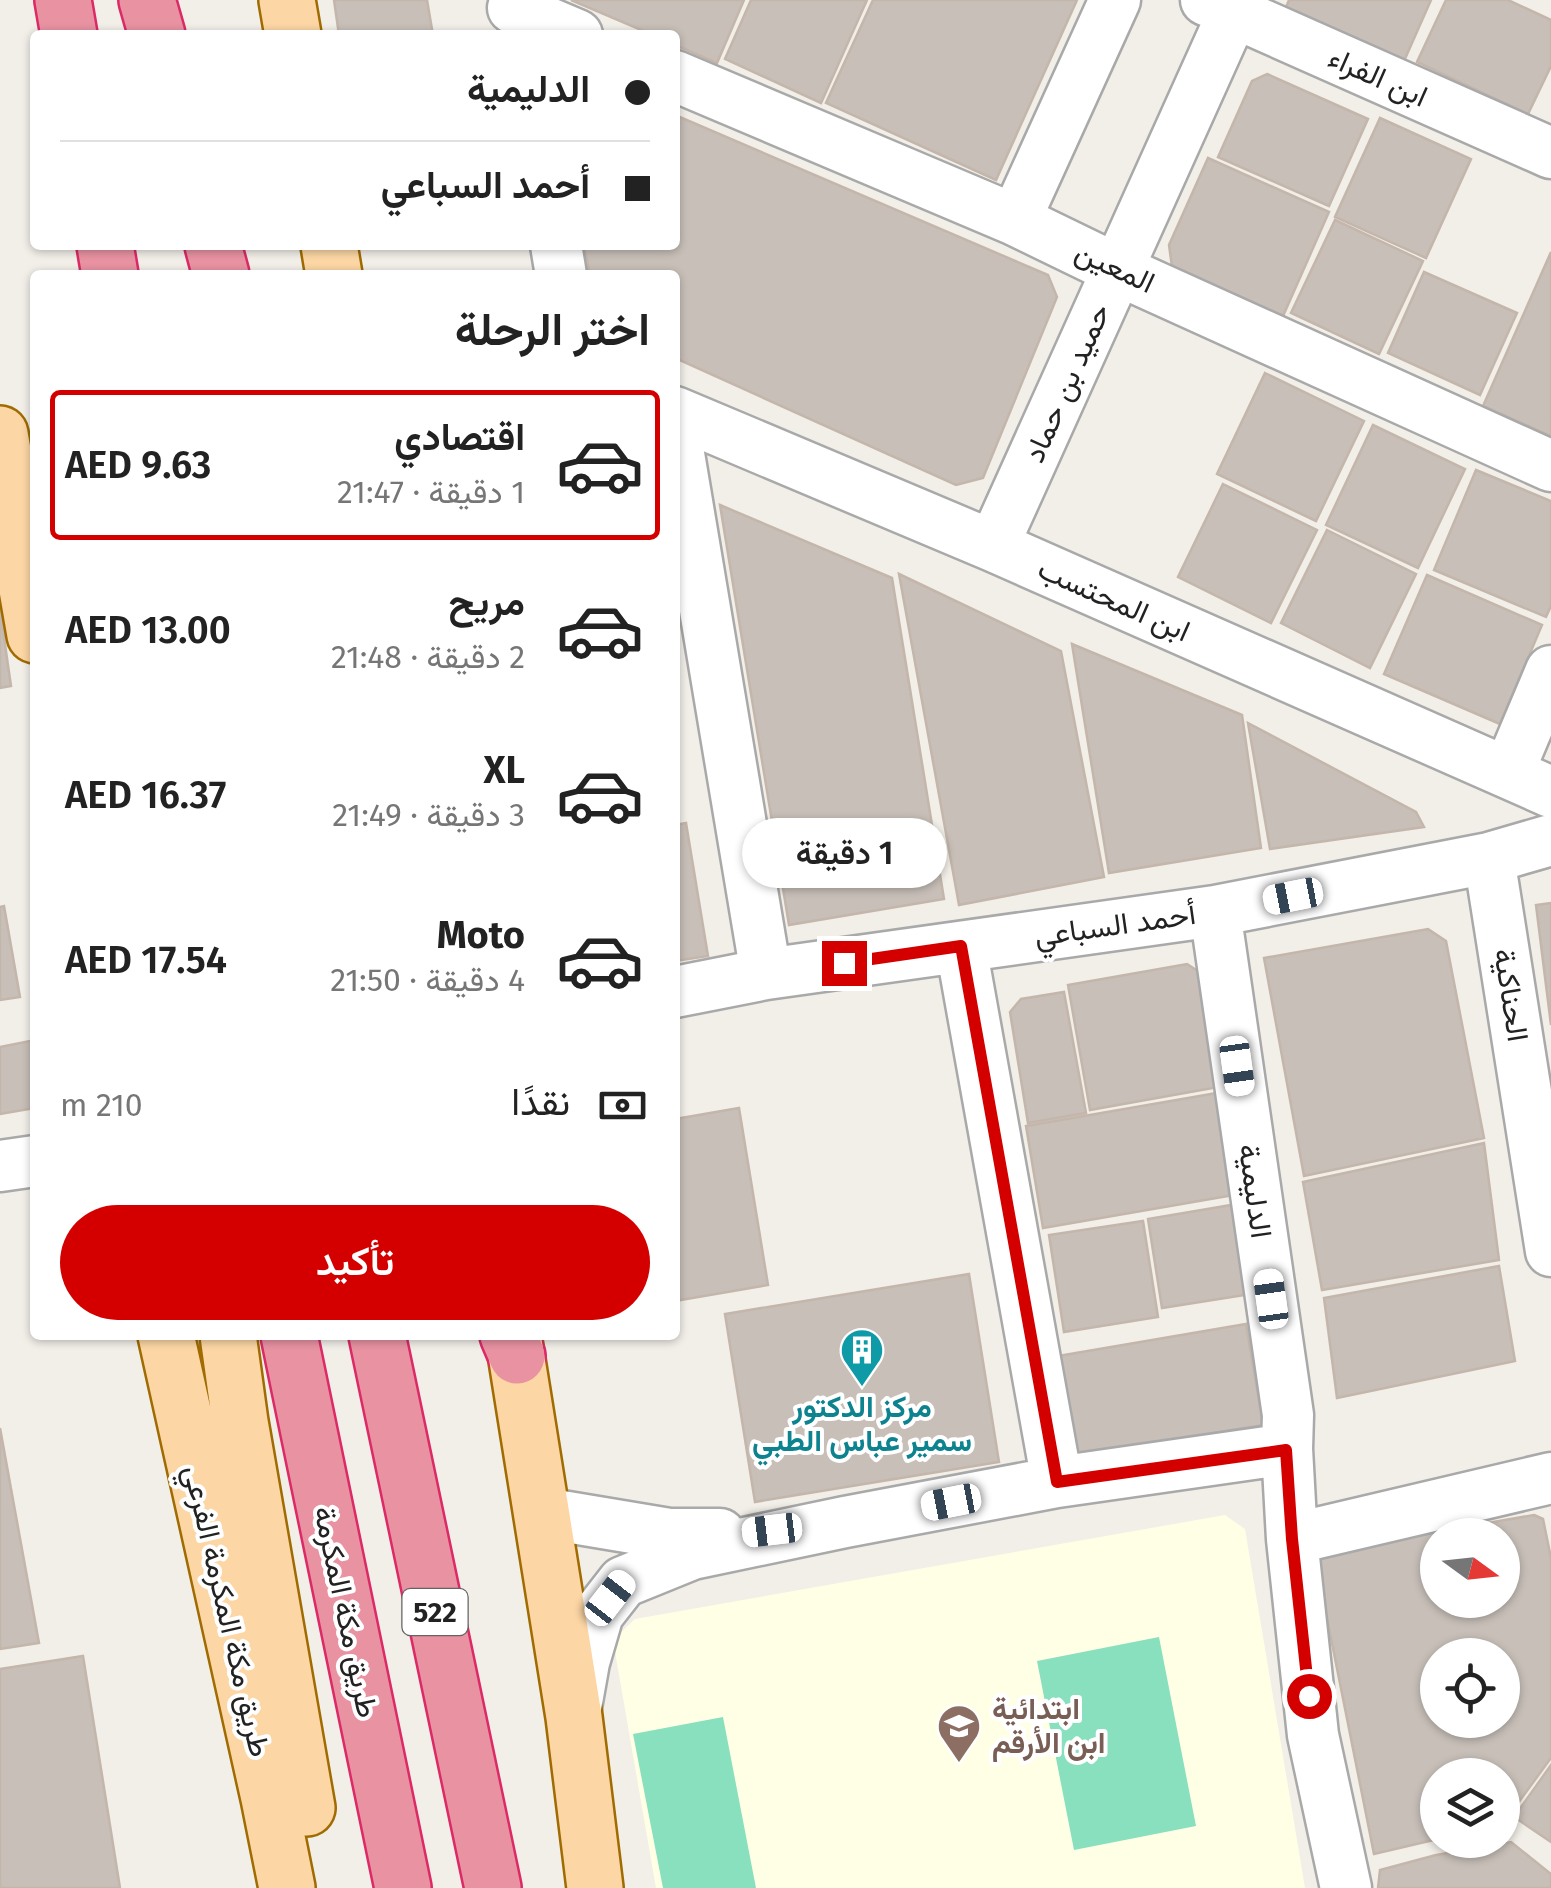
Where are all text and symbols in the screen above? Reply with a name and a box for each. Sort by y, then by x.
street label: ابن الفراء [1323,39,1433,115]
text: الدليمية [467,66,590,112]
text: أحمد السباعي [381,162,590,208]
street label: المعين [1070,233,1160,301]
street label: حميد بن حماد [1016,298,1118,468]
text: اختر الرحلة [455,303,650,357]
text: اقتصادي [394,414,525,460]
icon: car [555,420,645,510]
text: AED 9.63 [65,442,211,488]
text: 1 دقيقة · 21:47 [337,473,525,511]
street label: ابن المحتسب [1032,550,1196,650]
text: مريح [449,579,525,625]
icon: car [555,585,645,675]
text: AED 13.00 [65,607,231,653]
text: 2 دقيقة · 21:48 [331,638,525,676]
text: XL [483,747,525,793]
icon: car [555,750,645,840]
text: AED 16.37 [65,772,226,818]
text: 3 دقيقة · 21:49 [332,796,525,834]
callout: 1 دقيقة [742,818,946,888]
text: 1 دقيقة [796,834,893,872]
car [1261,876,1325,916]
street label: أحمد السباعي [1032,896,1199,960]
text: Moto [437,912,525,958]
icon: car [555,915,645,1005]
text: AED 17.54 [65,937,227,983]
route end [822,941,867,986]
street label: الحناكية [1486,946,1536,1044]
text: 4 دقيقة · 21:50 [330,961,525,999]
car [1218,1034,1256,1098]
icon: cash [595,1078,650,1133]
text: نقدًا [511,1079,570,1125]
text: 210 m [60,1086,143,1124]
street label: الدليمية [1231,1142,1279,1240]
button: تأكيد [60,1205,650,1320]
car [1252,1267,1290,1331]
building icon: مركز الدكتور سمير عباس الطبي [839,1327,885,1388]
place label: مركز الدكتور سمير عباس الطبي [752,1389,972,1466]
street label: طريق مكة المكرمة الفرعي [170,1462,278,1762]
car [919,1482,983,1522]
street label: طريق مكة المكرمة [306,1503,386,1721]
car [740,1511,804,1549]
north arrow [1420,1518,1520,1618]
map controls [1420,1518,1520,1858]
car [580,1565,640,1631]
road number: 522 [402,1589,468,1635]
button: locate [1420,1638,1520,1738]
route start [1287,1674,1332,1719]
place label: ابتدائية ابن الأرقم [992,1691,1106,1762]
school or university icon: ابتدائية ابن الأرقم [936,1703,982,1764]
button: layers [1420,1758,1520,1858]

